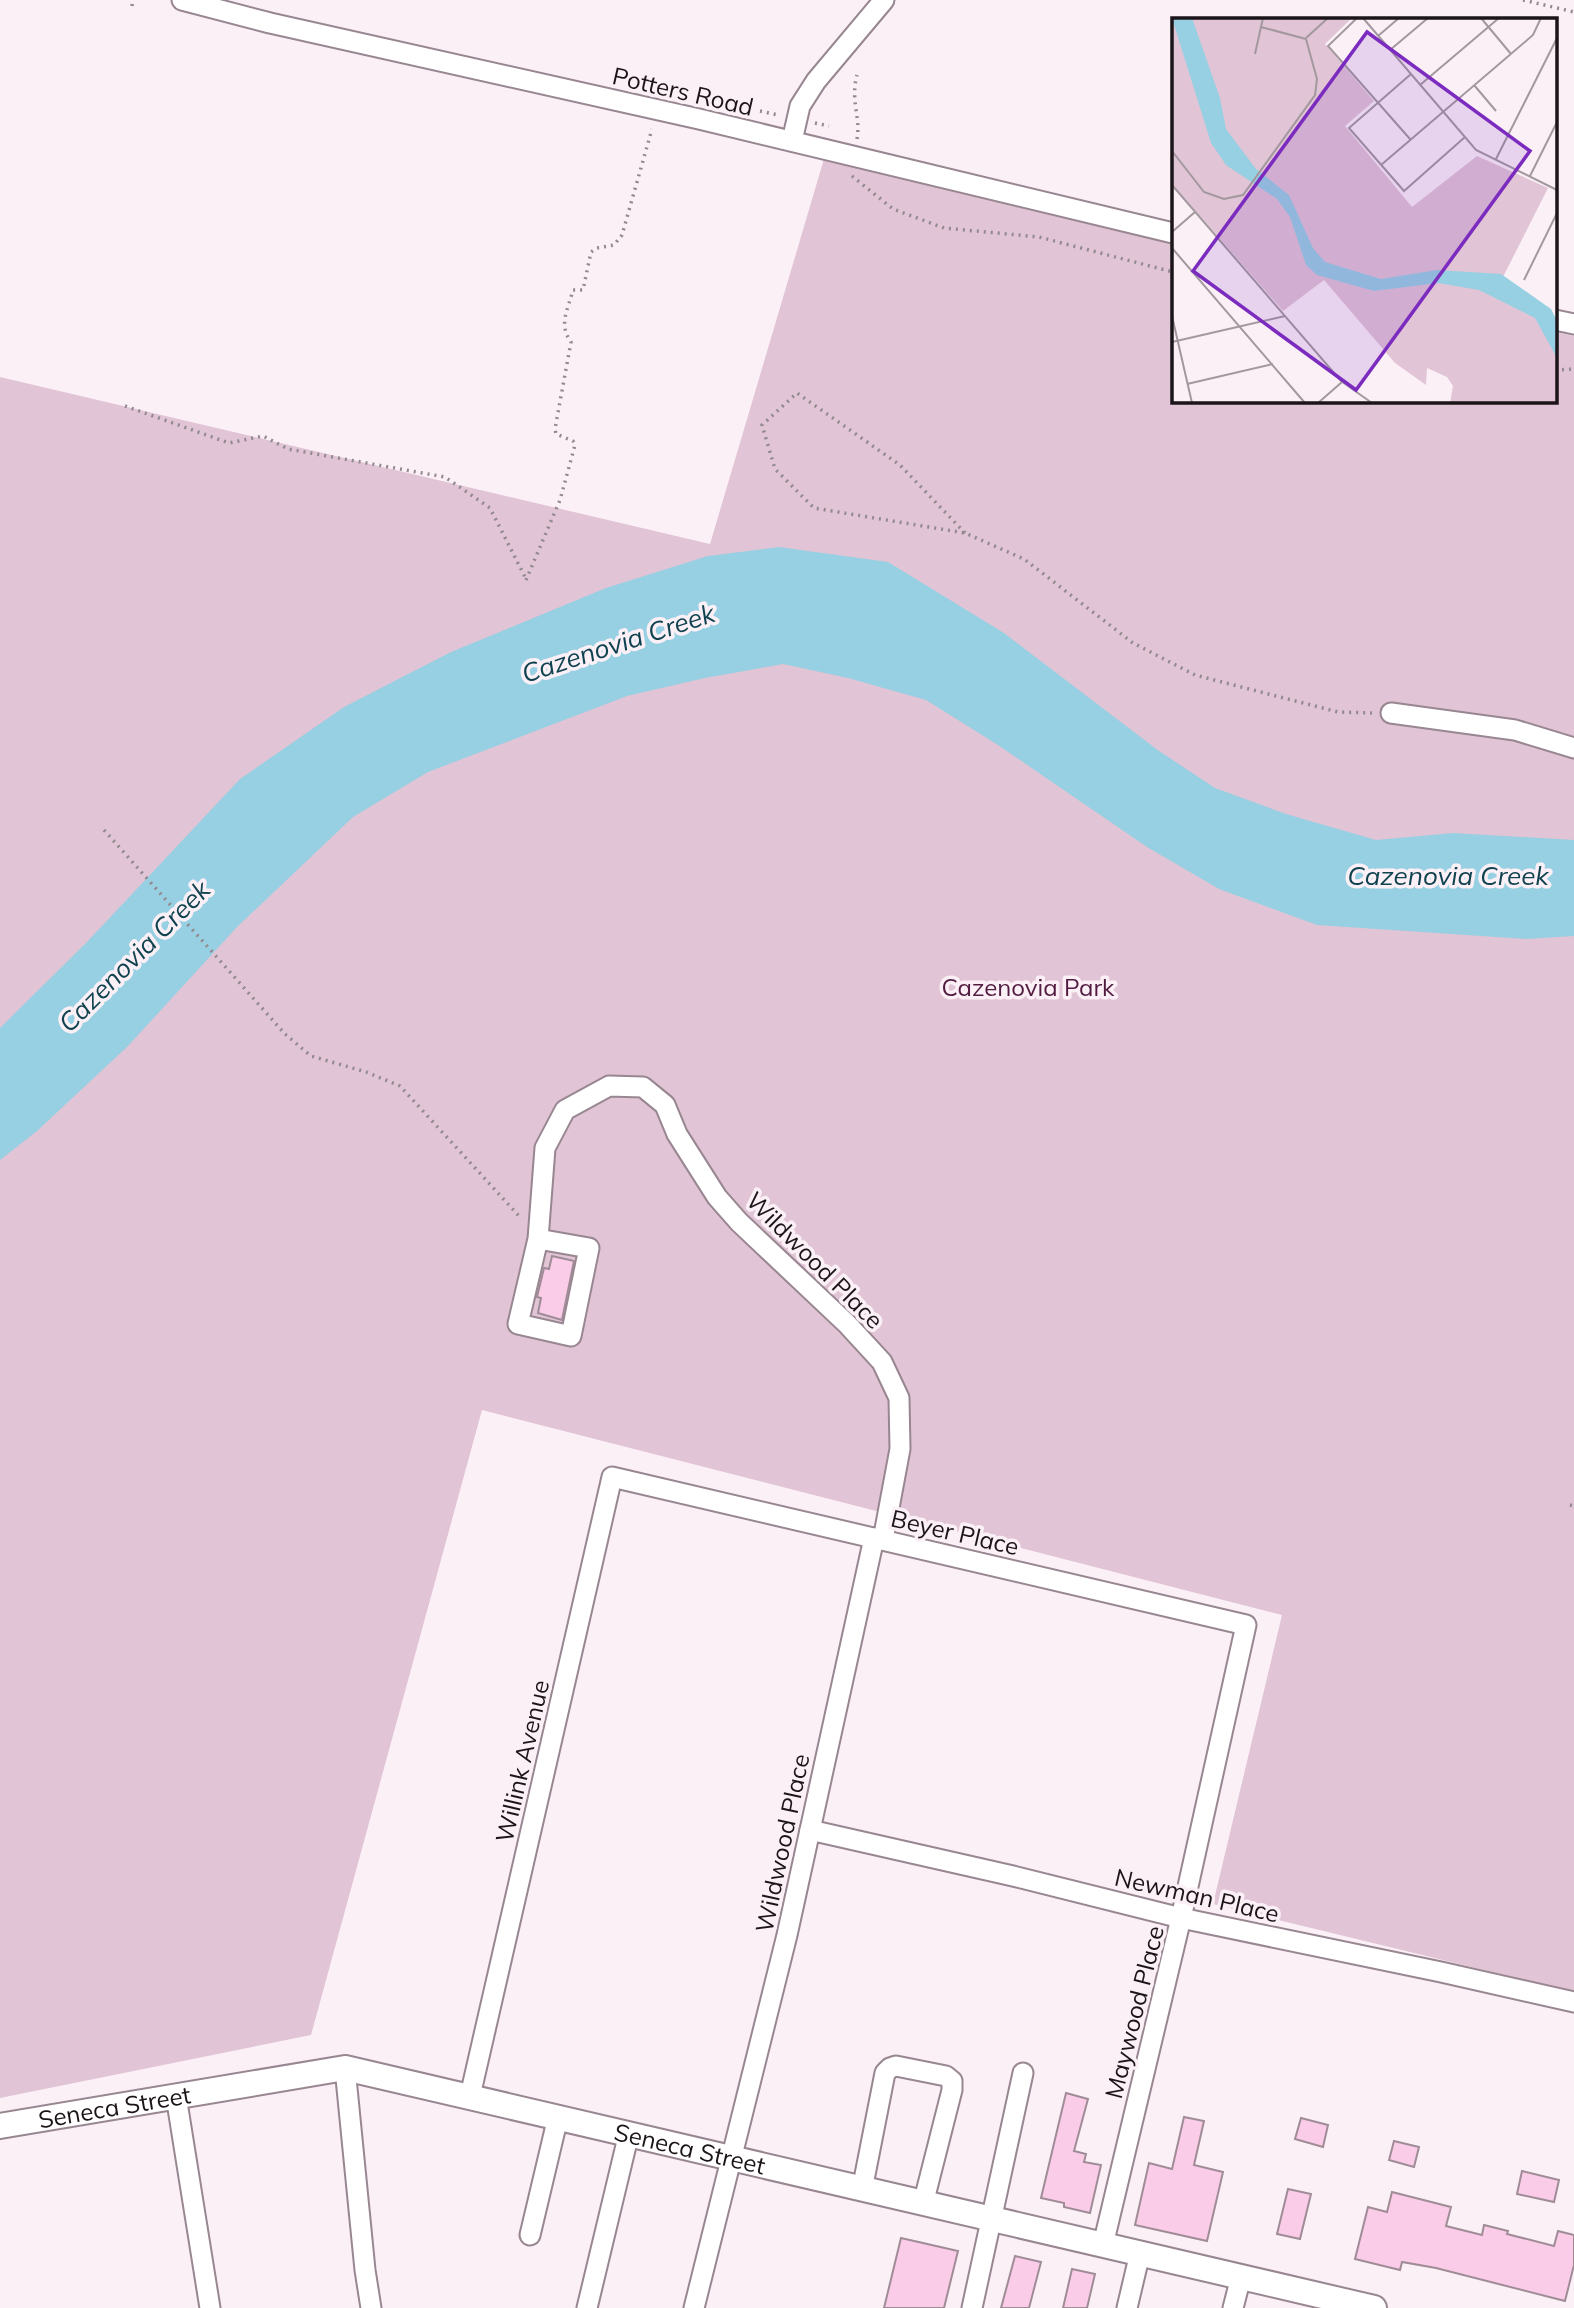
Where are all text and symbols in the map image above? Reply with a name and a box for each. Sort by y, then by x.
inset map [1172,18,1556,402]
street label: Potters Road [610,60,756,122]
water label: Cazenovia Creek [517,596,719,690]
water label: Cazenovia Creek [1347,859,1549,892]
water label: Cazenovia Creek [51,873,217,1039]
park label: Cazenovia Park [942,972,1115,1002]
street label: Wildwood Place [740,1185,890,1335]
street label: Beyer Place [888,1503,1022,1561]
street label: Willink Avenue [489,1677,555,1845]
street label: Wildwood Place [748,1751,816,1935]
street label: Newman Place [1112,1861,1282,1929]
street label: Maywood Place [1098,1922,1170,2102]
street label: Seneca Street [36,2079,193,2134]
street label: Seneca Street [611,2116,768,2181]

